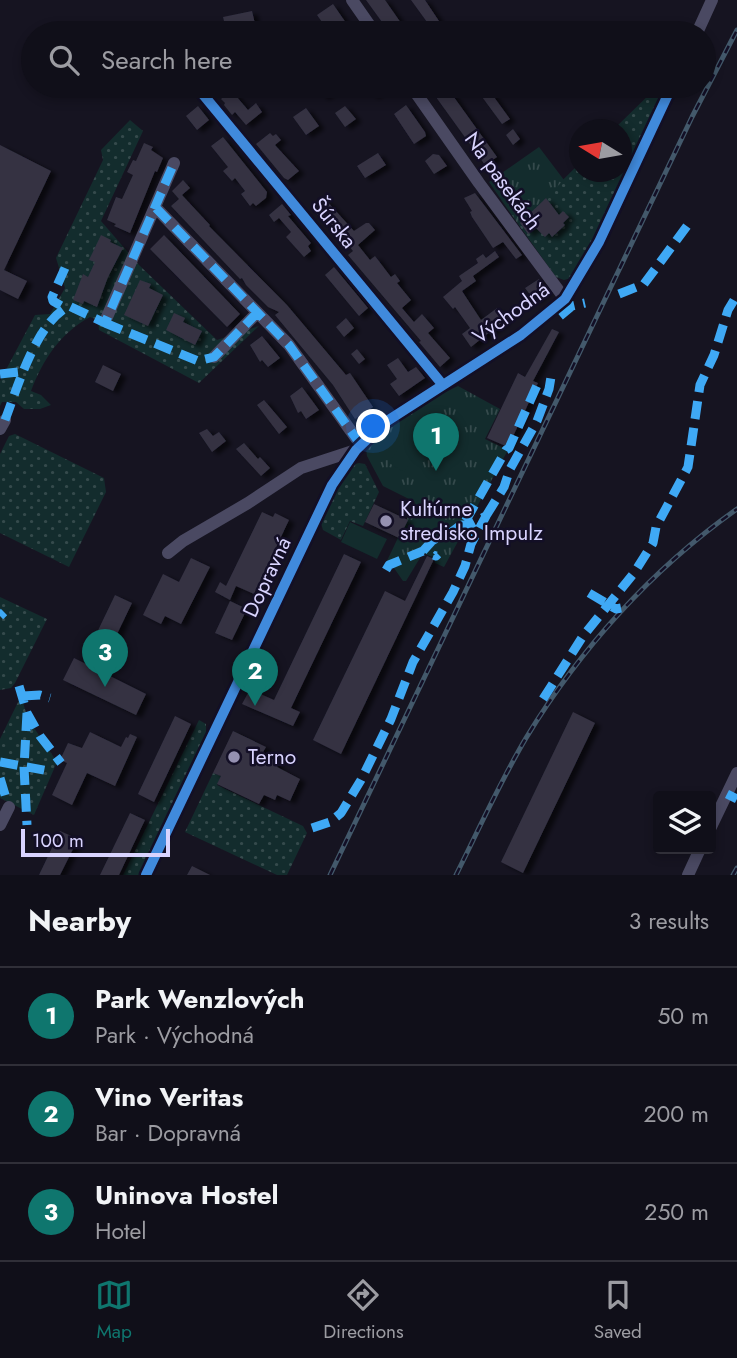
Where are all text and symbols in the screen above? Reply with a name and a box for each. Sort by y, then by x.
search box [21,21,716,98]
icon: search [45,41,83,79]
text: Search here [101,41,233,79]
north arrow [569,119,632,182]
street label: Na pasekách [457,126,549,236]
street label: Šúrska [304,191,364,255]
street label: Východná [466,275,556,351]
your location [356,409,390,443]
pin: 1 [413,413,459,471]
place label: Kultúrne stredisko Impulz [400,494,543,548]
marker: Kultúrne stredisko Impulz [378,513,394,529]
street label: Dopravná [235,532,299,622]
pin: 3 [82,629,128,687]
pin: 2 [232,648,278,706]
place label: Terno [248,742,296,772]
marker: Terno [226,749,242,765]
map controls [653,791,716,854]
button: layers [653,791,716,854]
scale bar [21,826,170,858]
text: 100 m [32,827,84,854]
text: Nearby [28,899,131,942]
text: 3 results [629,904,709,938]
text: Park Wenzlových [95,980,305,1018]
text: 1 [45,999,57,1033]
text: 50 m [657,999,709,1033]
text: Park · Východná [95,1018,254,1052]
text: Vino Veritas [95,1078,243,1116]
text: 2 [43,1097,59,1131]
text: 200 m [643,1097,709,1131]
text: Bar · Dopravná [95,1116,241,1150]
text: Uninova Hostel [95,1176,279,1214]
text: 3 [44,1195,58,1229]
text: 250 m [644,1195,709,1229]
text: Hotel [95,1214,147,1248]
tab: Map [95,1276,133,1345]
tab: Directions [323,1276,404,1345]
tab: Saved [594,1276,642,1345]

